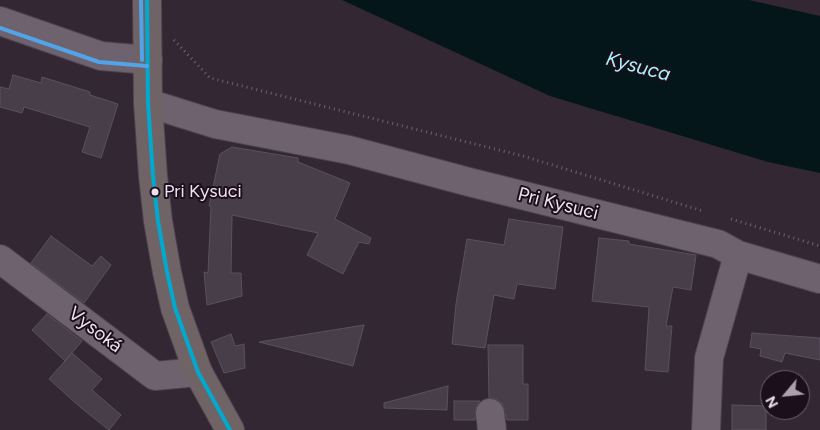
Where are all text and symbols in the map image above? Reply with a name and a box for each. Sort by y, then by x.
water label: Kysuca [603,47,673,87]
place label: Pri Kysuci [164,181,242,203]
street label: Pri Kysuci [515,183,601,225]
marker: Pri Kysuci [150,187,160,197]
street label: Vysoká [63,302,127,358]
north arrow [760,370,810,420]
text: N [762,393,782,411]

